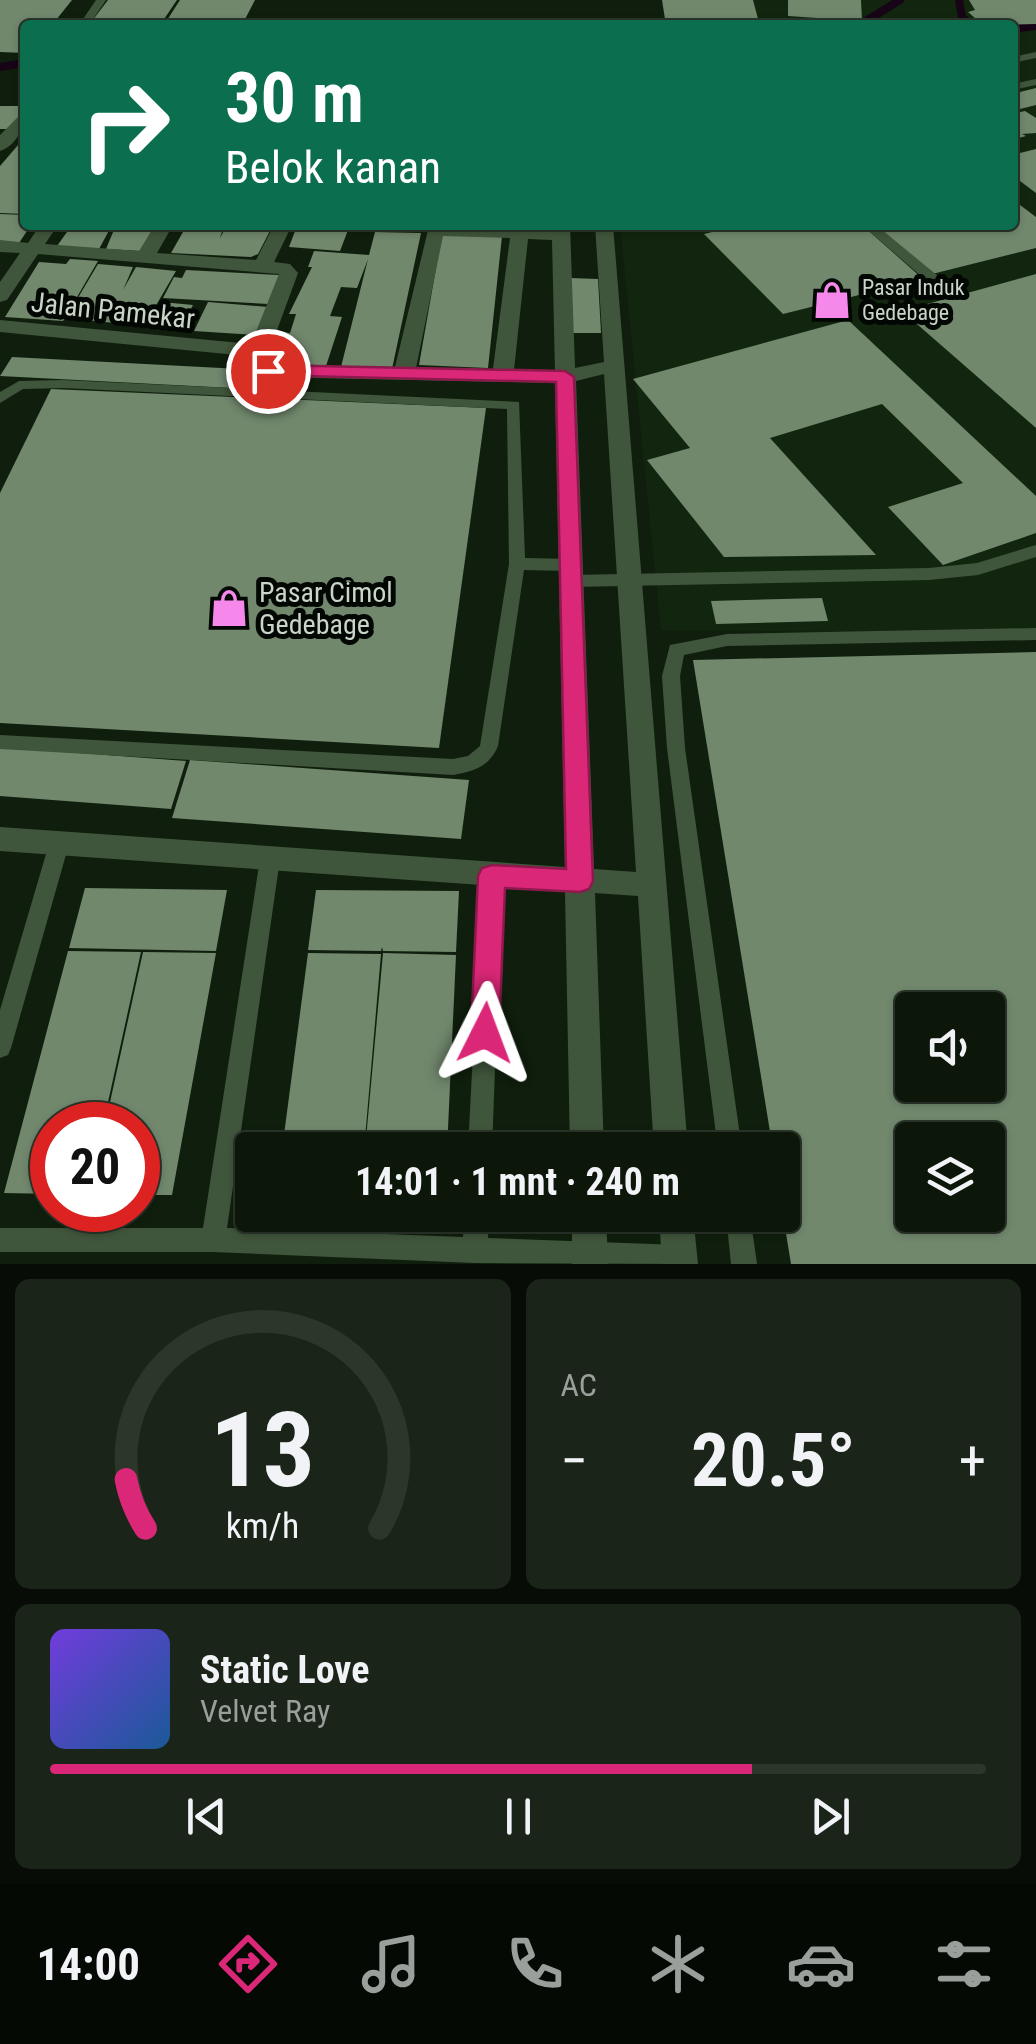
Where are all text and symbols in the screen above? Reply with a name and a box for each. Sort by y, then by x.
text: 30 m [225,57,364,139]
icon: right [60,60,190,190]
text: Belok kanan [225,141,441,194]
place label: Pasar Induk Gedebage [862,275,965,325]
shop icon: Pasar Induk Gedebage [811,279,853,321]
street label: Jalan Pamekar [30,285,196,335]
pin [226,329,311,414]
icon: arrive [241,344,296,399]
place label: Pasar Cimol Gedebage [259,576,393,641]
shop icon: Pasar Cimol Gedebage [208,587,250,629]
position arrow [433,981,537,1085]
map controls [895,992,1005,1232]
button: sound [895,992,1005,1102]
speed limit sign: 20 [30,1102,160,1232]
button: layers [895,1122,1005,1232]
text: 14:01 · 1 mnt · 240 m [355,1160,680,1204]
text: AC [561,1366,597,1404]
text: 13 [210,1390,315,1511]
text: 20.5° [691,1416,856,1504]
text: − [561,1429,588,1493]
text: + [959,1429,986,1493]
text: km/h [226,1505,300,1547]
text: Static Love [200,1648,369,1692]
text: Velvet Ray [200,1692,330,1730]
icon: previous [179,1789,234,1844]
icon: pause [491,1789,546,1844]
icon: next [803,1789,858,1844]
icon: directions [213,1929,283,1999]
icon: music [356,1929,426,1999]
icon: phone [500,1929,570,1999]
icon: climate [643,1929,713,1999]
icon: car [786,1929,856,1999]
icon: filters [929,1929,999,1999]
text: 14:00 [37,1938,140,1991]

